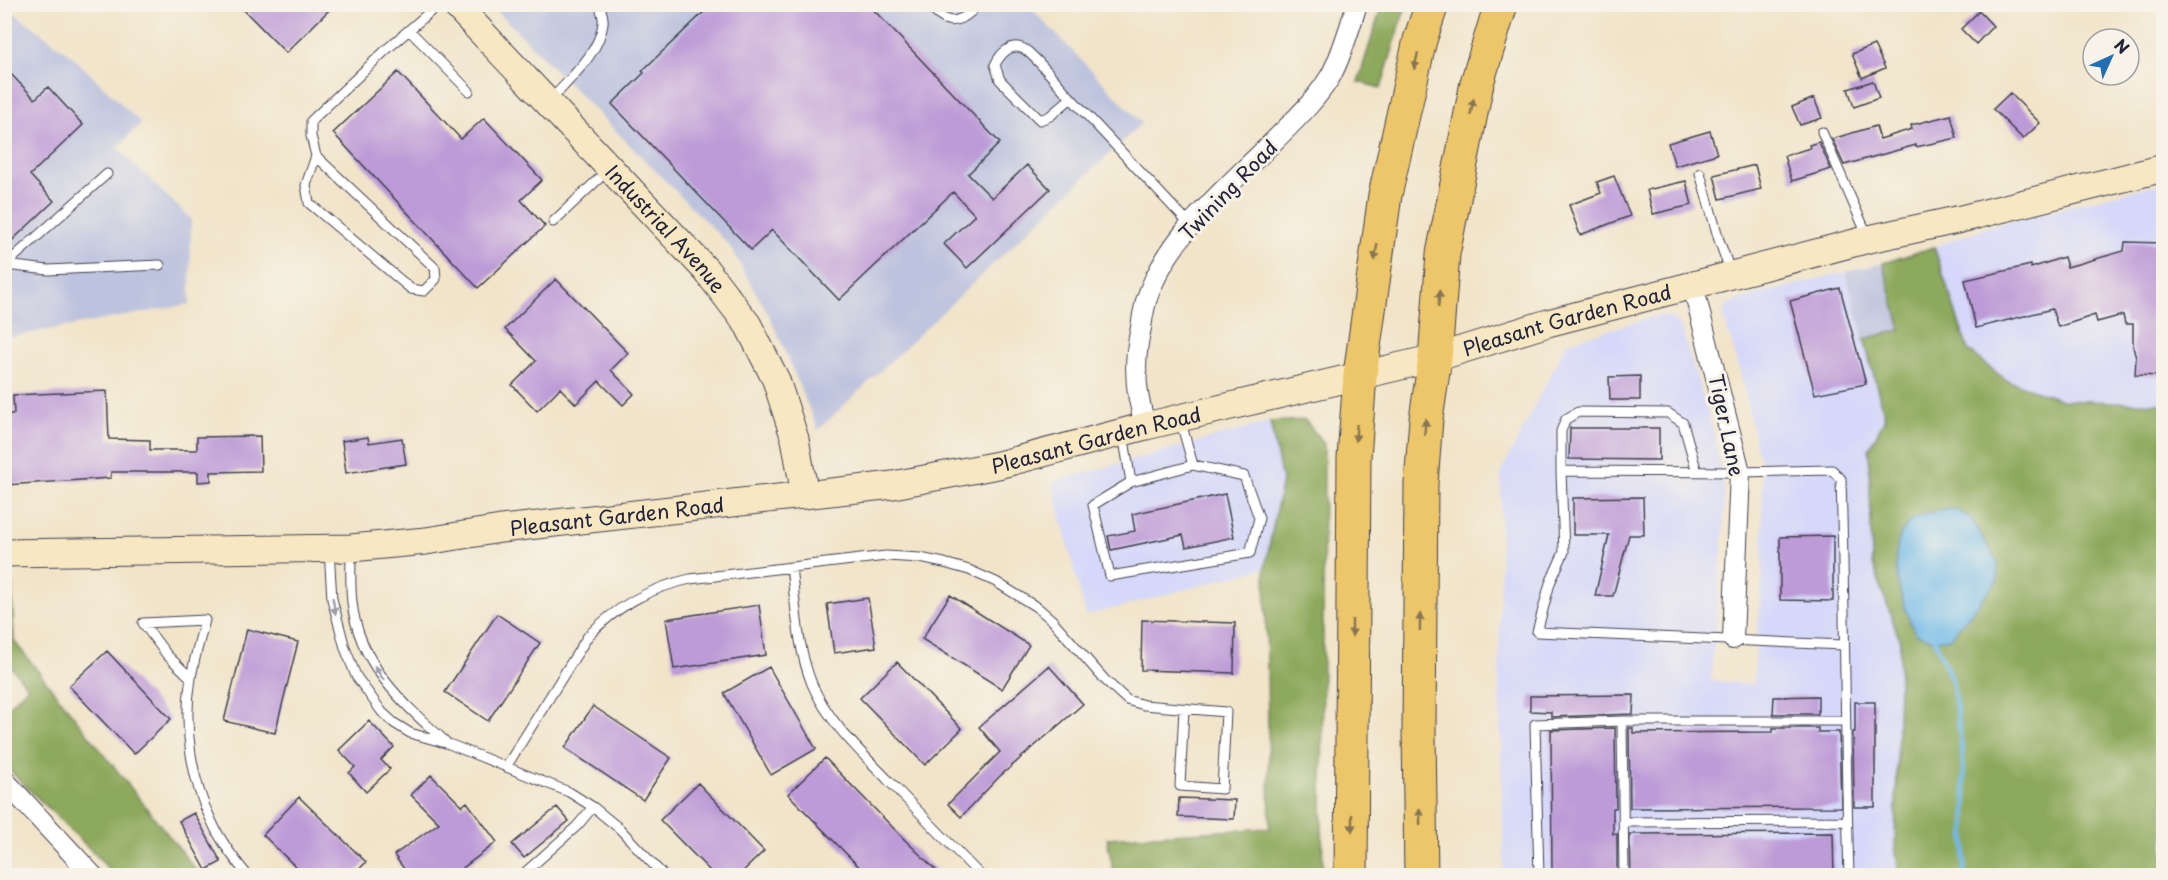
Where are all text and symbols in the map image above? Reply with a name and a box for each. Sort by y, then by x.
north arrow [2081,27,2141,87]
text: N [2109,33,2135,59]
one-way arrow [1410,52,1420,70]
one-way arrow [1468,98,1477,117]
street label: Twining Road [1172,133,1284,247]
street label: Industrial Avenue [599,158,733,299]
one-way arrow [1371,242,1380,261]
street label: Pleasant Garden Road [1459,276,1675,364]
one-way arrow [1435,290,1444,309]
street label: Tiger Lane [1702,371,1752,479]
street label: Pleasant Garden Road [989,399,1204,481]
one-way arrow [1421,418,1430,437]
one-way arrow [1351,424,1360,443]
street label: Pleasant Garden Road [508,489,726,543]
one-way arrow [330,597,339,616]
one-way arrow [1415,613,1425,632]
one-way arrow [1347,619,1357,638]
one-way arrow [374,665,385,681]
one-way arrow [1415,808,1425,827]
one-way arrow [1347,814,1357,833]

